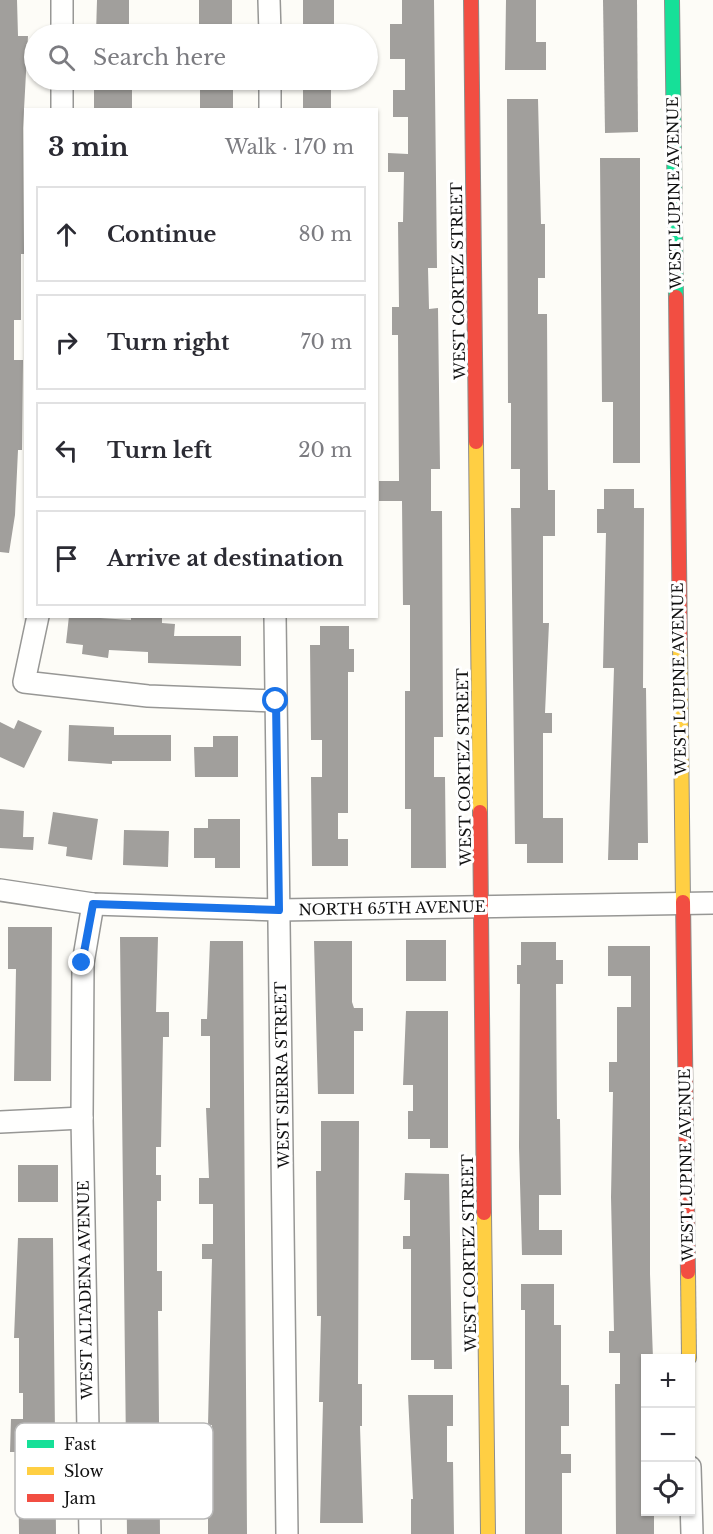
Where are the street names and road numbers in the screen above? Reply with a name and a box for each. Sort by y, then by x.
street label: WEST LUPINE AVENUE [663,96,685,290]
street label: WEST CORTEZ STREET [447,182,469,381]
street label: WEST LUPINE AVENUE [668,582,690,776]
street label: WEST CORTEZ STREET [453,668,475,867]
street label: NORTH 65TH AVENUE [298,897,486,919]
street label: WEST SIERRA STREET [271,981,293,1170]
street label: WEST LUPINE AVENUE [675,1068,697,1262]
street label: WEST CORTEZ STREET [458,1154,480,1353]
street label: WEST ALTADENA AVENUE [74,1180,96,1401]

